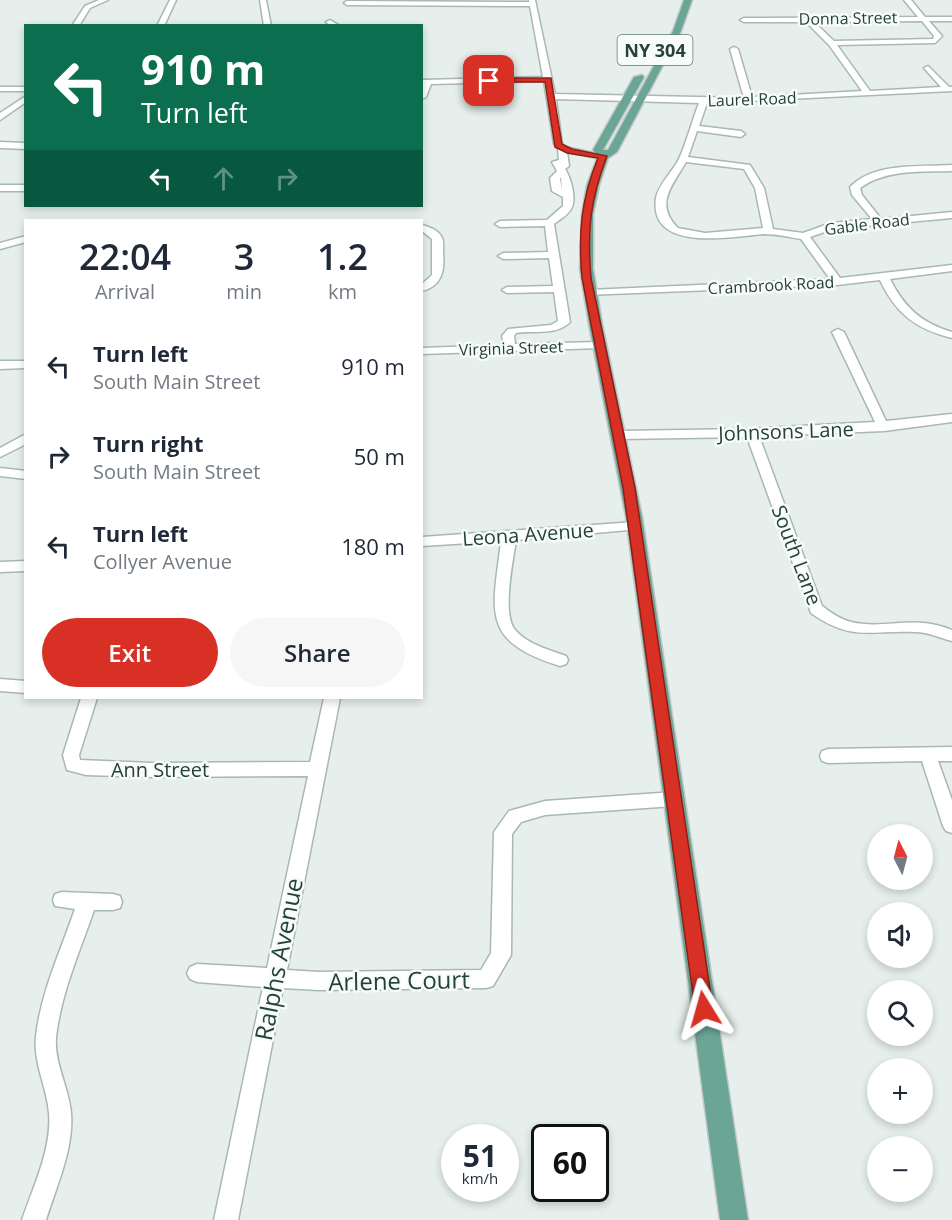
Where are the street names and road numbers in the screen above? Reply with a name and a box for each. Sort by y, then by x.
street label: Donna Street [799,6,898,30]
road number: NY 304 [618,35,692,65]
street label: Laurel Road [707,86,797,112]
street label: Gable Road [823,208,911,240]
street label: Crambrook Road [707,271,835,299]
street label: Virginia Street [458,335,564,361]
street label: Johnsons Lane [716,415,854,447]
street label: South Lane [766,501,828,609]
street label: Leona Avenue [461,516,595,552]
street label: Ann Street [111,756,209,783]
street label: Ralphs Avenue [246,875,310,1043]
street label: Arlene Court [328,962,470,998]

